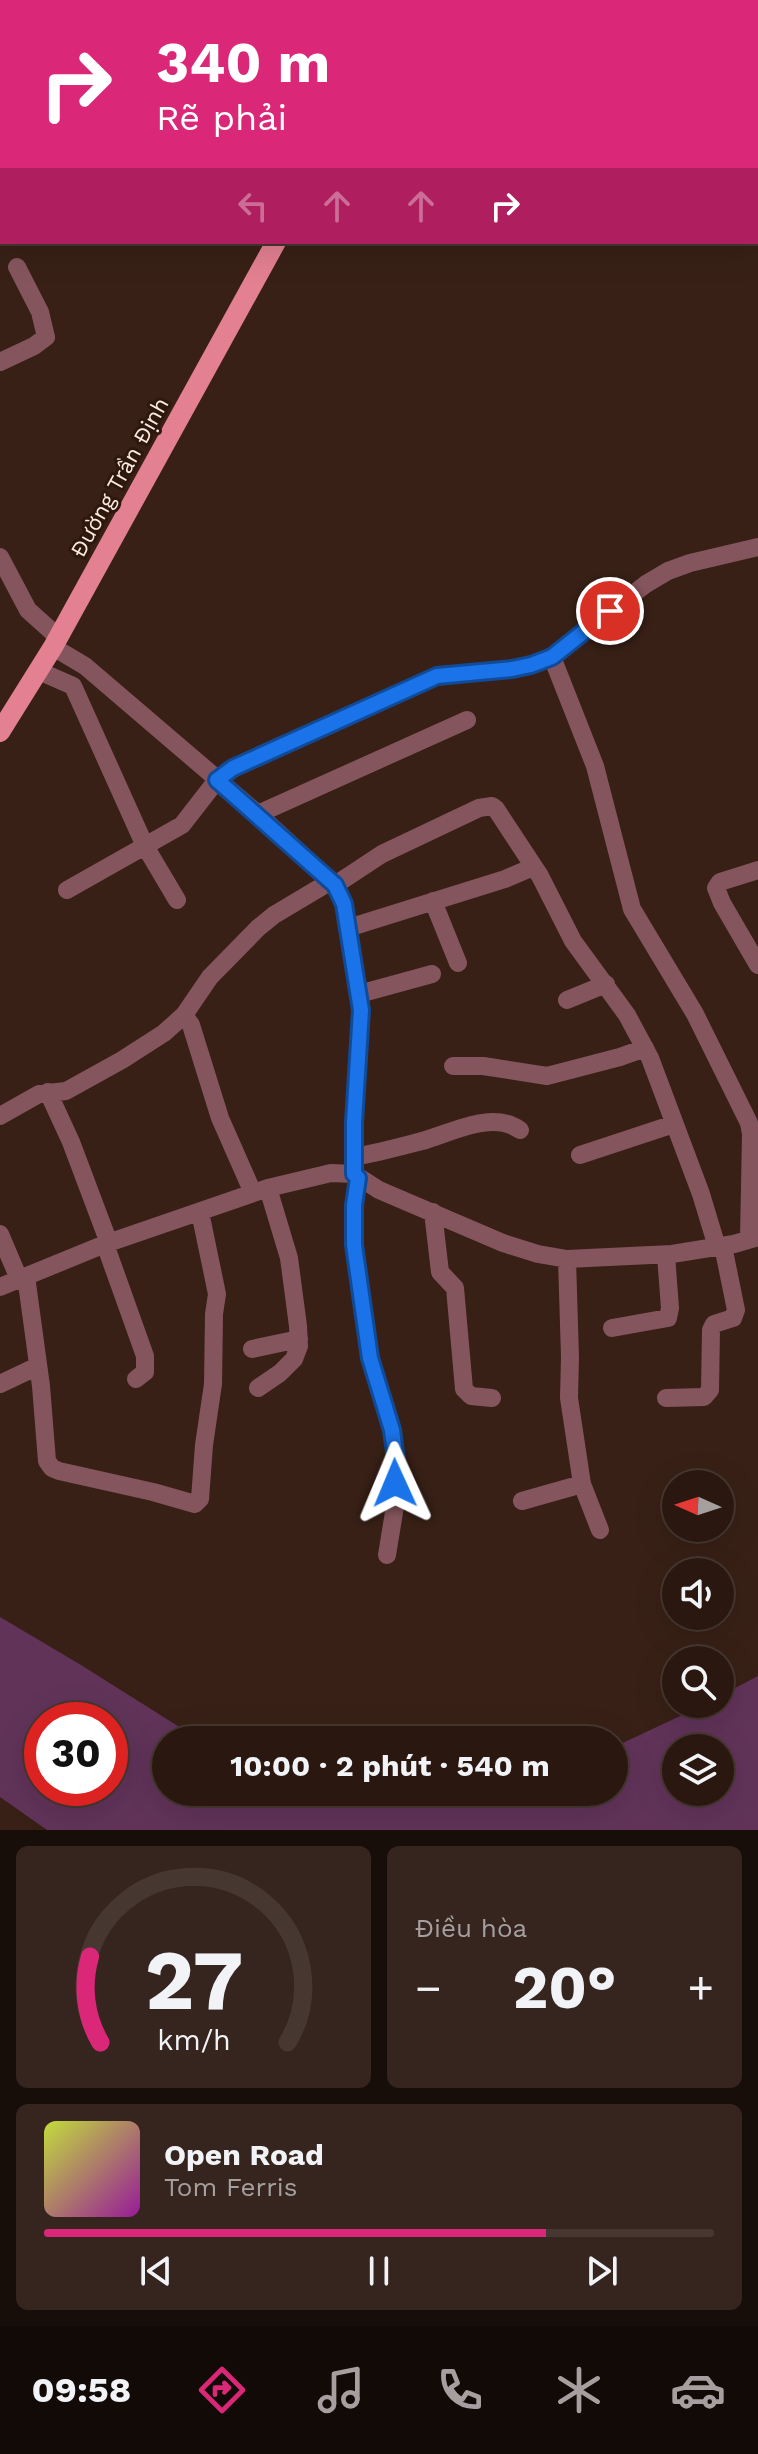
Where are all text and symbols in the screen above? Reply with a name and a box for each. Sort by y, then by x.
text: 340 m [156,30,330,96]
icon: right [24,32,128,136]
text: Rẽ phải [156,97,287,139]
icon: left [231,184,275,228]
icon: ahead [315,184,359,228]
icon: ahead [399,184,443,228]
icon: right [483,184,527,228]
street label: Đường Trần Định [65,393,174,561]
pin [576,577,644,645]
icon: arrive [588,589,632,633]
position arrow [353,1441,437,1525]
north arrow [662,1470,734,1542]
map controls [662,1470,734,1806]
button: sound [662,1558,734,1630]
button: search [662,1646,734,1718]
speed limit sign: 30 [24,1702,128,1806]
button: layers [662,1734,734,1806]
text: 10:00 · 2 phút · 540 m [230,1748,550,1783]
text: Điều hòa [415,1913,527,1943]
text: 27 [144,1932,243,2029]
text: 20° [512,1952,617,2023]
text: − [415,1962,442,2014]
text: + [687,1962,714,2014]
text: km/h [157,2023,230,2057]
text: Open Road [164,2137,324,2172]
text: Tom Ferris [164,2172,297,2202]
icon: previous [134,2249,178,2293]
icon: pause [357,2249,401,2293]
icon: next [580,2249,624,2293]
icon: directions [194,2362,250,2418]
icon: music [313,2362,369,2418]
icon: phone [432,2362,488,2418]
icon: climate [551,2362,607,2418]
icon: car [670,2362,726,2418]
text: 09:58 [32,2369,131,2411]

